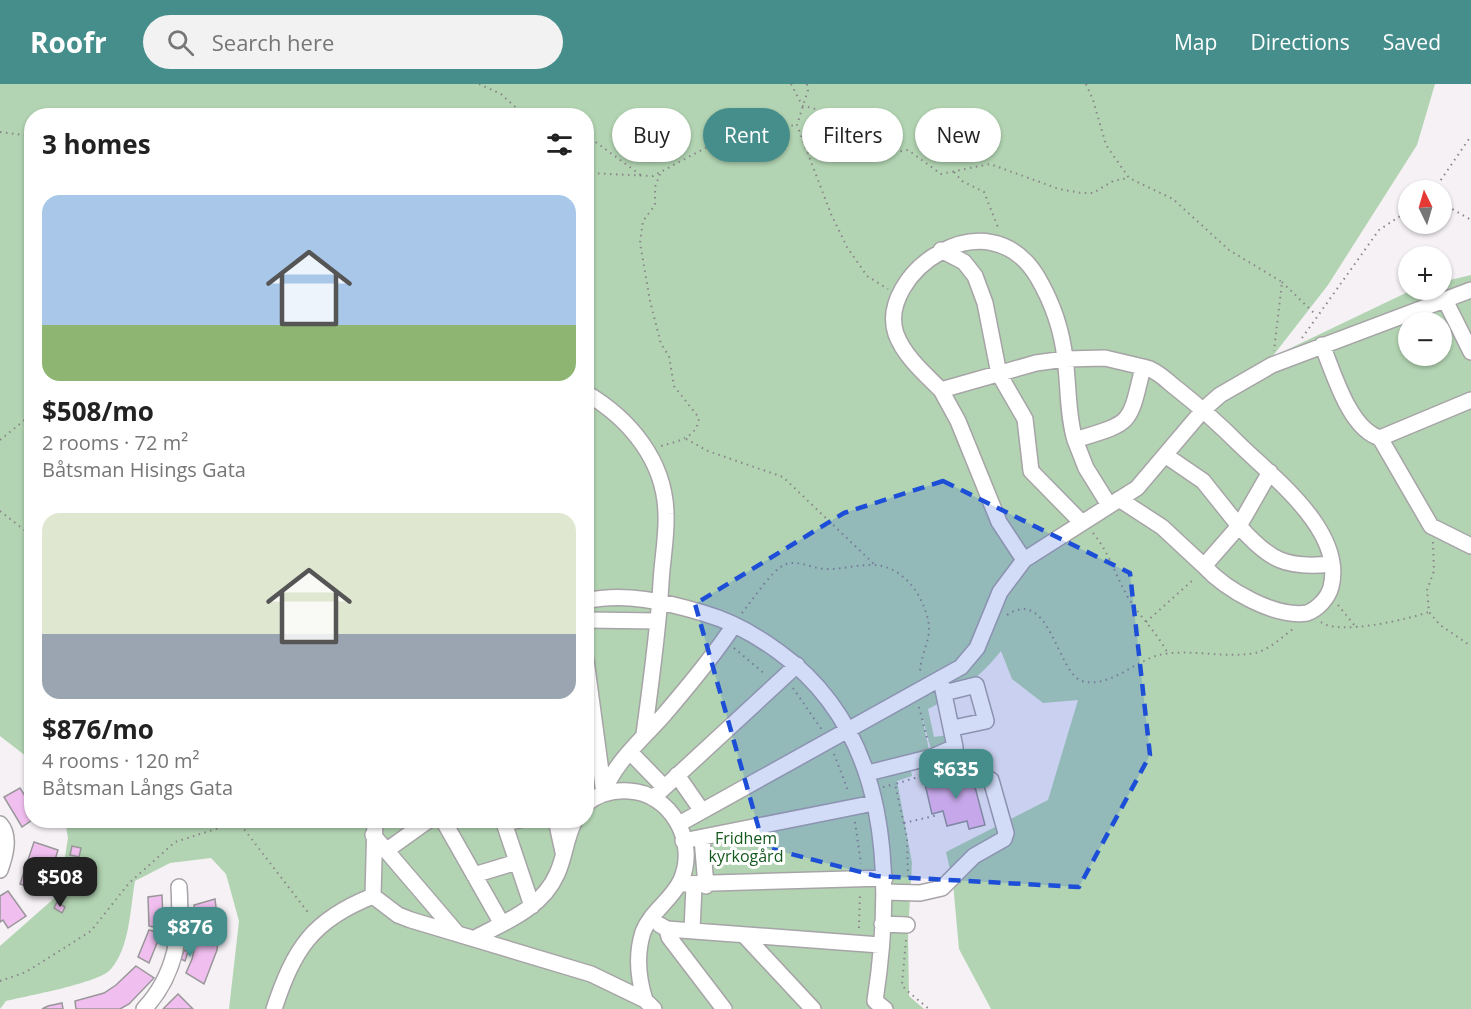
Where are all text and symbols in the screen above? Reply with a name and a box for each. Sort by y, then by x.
search box [143,15,563,69]
text: Roofr [30,23,107,61]
icon: search [164,26,197,59]
text: Search here [212,27,334,57]
text: Map [1174,28,1217,56]
text: Directions [1250,28,1350,56]
text: Saved [1383,28,1441,56]
chip: Buy [612,108,691,162]
chip: Rent [703,108,790,162]
chip: Filters [802,108,903,162]
chip: New [915,108,1001,162]
text: 3 homes [42,126,151,162]
icon: filters [543,128,576,161]
north arrow [1398,180,1452,234]
map controls [1398,180,1452,366]
icon: home [255,234,363,342]
button: + [1398,246,1452,300]
button: − [1398,312,1452,366]
text: $508/mo [42,393,154,429]
text: 2 rooms · 72 m² [42,429,188,456]
text: Båtsman Hisings Gata [42,456,246,483]
icon: home [255,552,363,660]
text: $876/mo [42,711,154,747]
text: 4 rooms · 120 m² [42,747,200,774]
pin: $635 [920,749,992,800]
text: $635 [933,755,979,782]
text: Båtsman Långs Gata [42,774,233,801]
park label: Fridhem kyrkogård [709,827,783,867]
pin: $508 [24,857,96,908]
text: $508 [37,863,83,890]
pin: $876 [154,907,226,958]
text: $876 [167,913,213,940]

